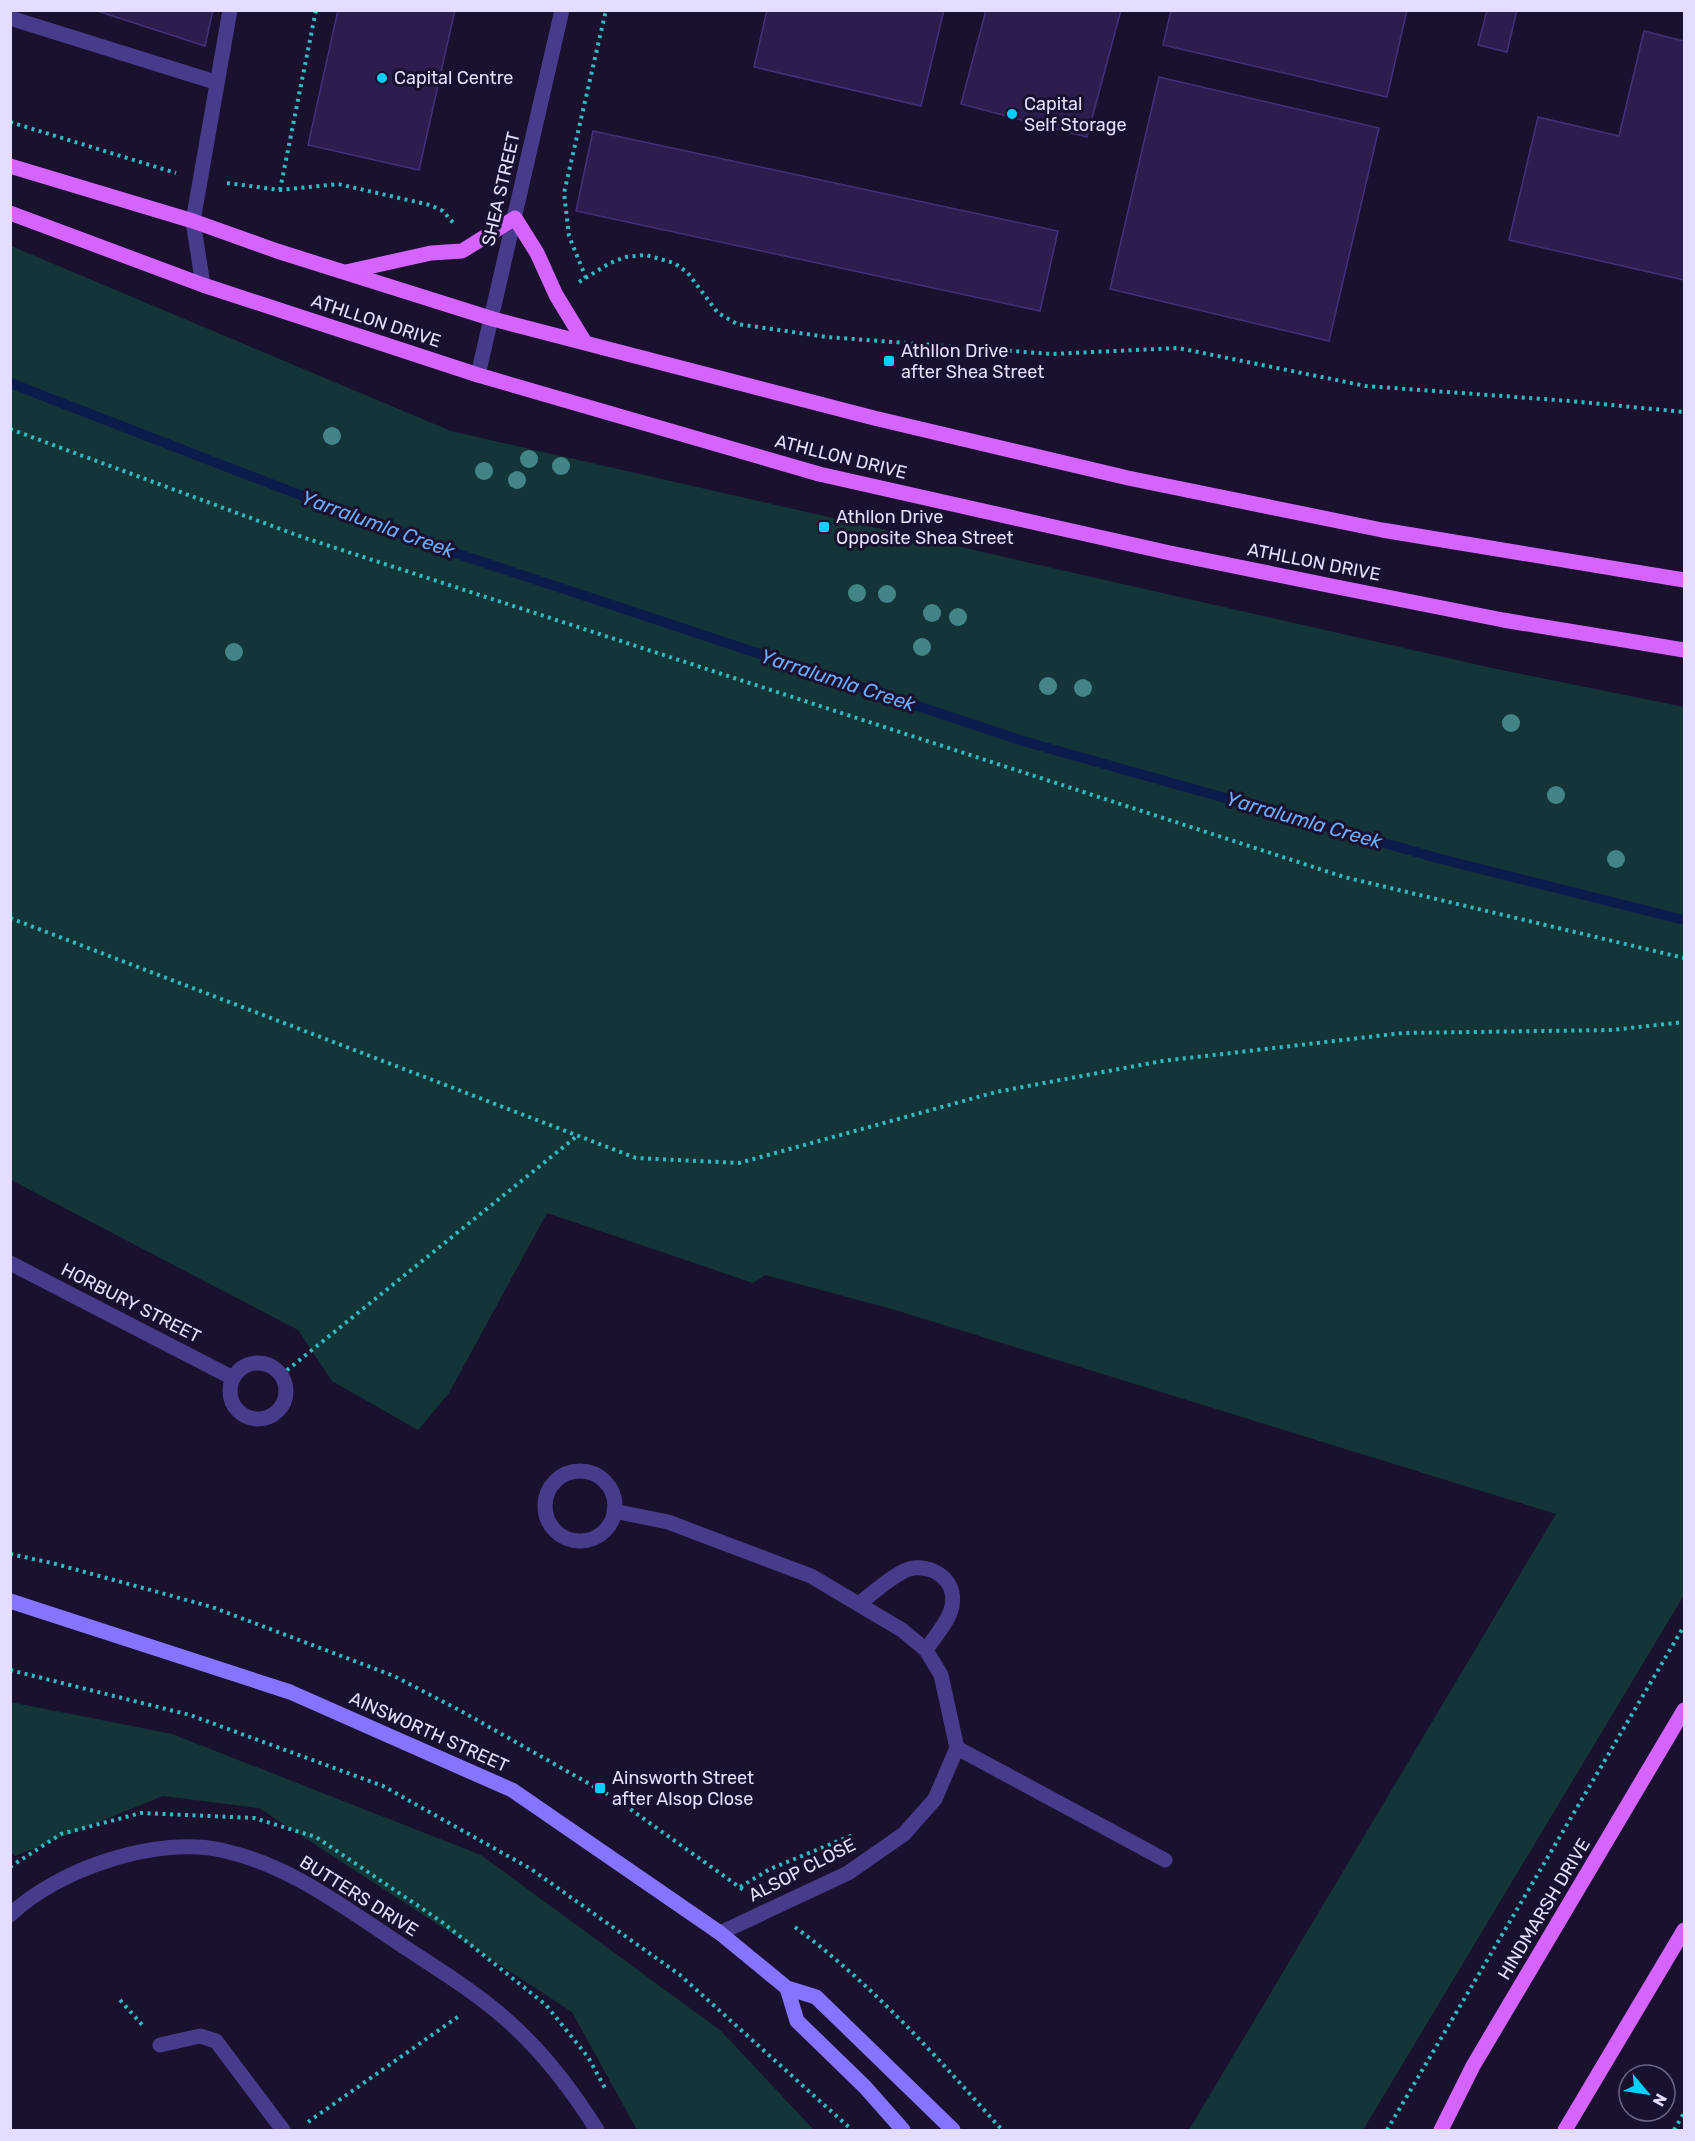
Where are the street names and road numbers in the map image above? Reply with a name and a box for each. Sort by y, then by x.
street label: SHEA STREET [477,130,525,248]
street label: ATHLLON DRIVE [308,290,444,352]
street label: ATHLLON DRIVE [773,430,909,484]
street label: ATHLLON DRIVE [1246,538,1382,586]
street label: HORBURY STREET [57,1258,205,1348]
street label: AINSWORTH STREET [346,1687,512,1777]
street label: ALSOP CLOSE [745,1834,859,1906]
street label: HINDMARSH DRIVE [1493,1834,1595,1984]
street label: BUTTERS DRIVE [296,1851,422,1941]

